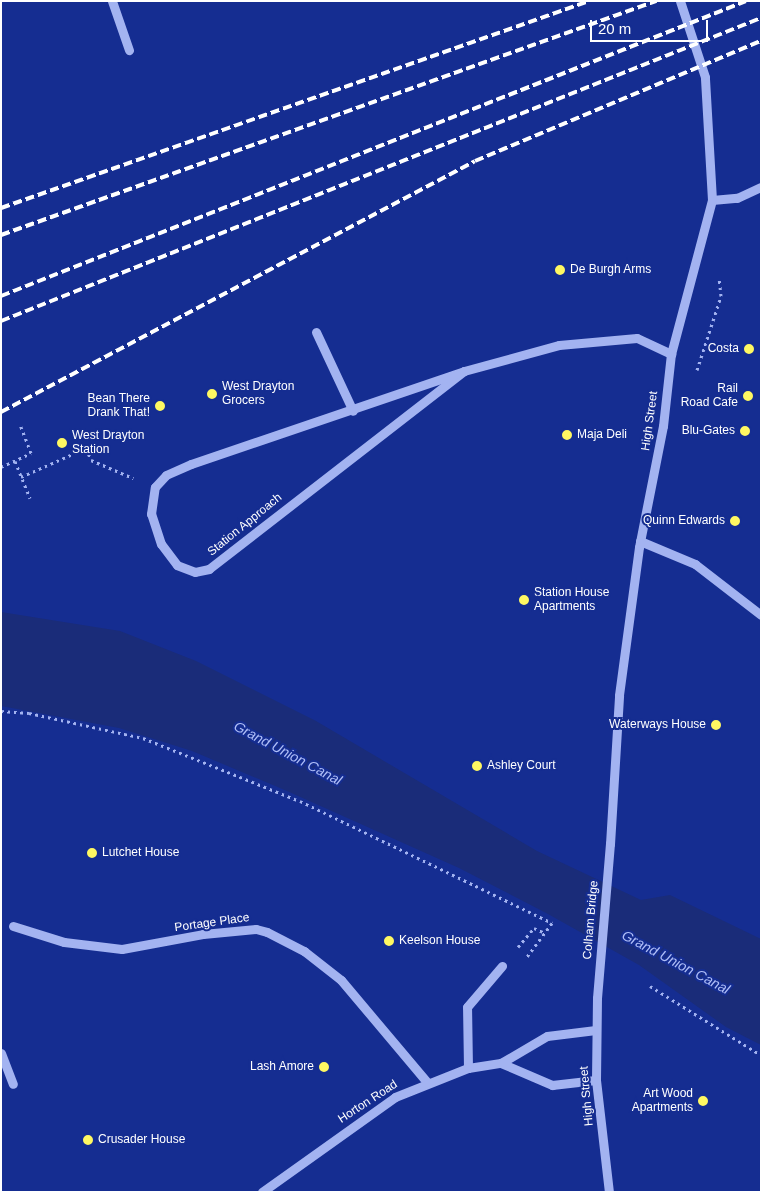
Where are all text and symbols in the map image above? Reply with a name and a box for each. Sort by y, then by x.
scale bar [592,10,710,42]
text: 20 m [598,20,631,37]
place label: De Burgh Arms [570,263,652,277]
marker: De Burgh Arms [554,264,566,276]
place label: Costa [708,342,739,356]
marker: Costa [743,343,755,355]
place label: West Drayton Grocers [222,380,294,408]
place label: Rail Road Cafe [681,382,738,410]
marker: West Drayton Grocers [206,388,218,400]
street label: High Street [639,390,661,452]
marker: Rail Road Cafe [742,390,754,402]
place label: Bean There Drank That! [87,392,150,420]
marker: Bean There Drank That! [154,400,166,412]
place label: Blu-Gates [682,424,735,438]
marker: Blu-Gates [739,425,751,437]
place label: Maja Deli [577,428,627,442]
place label: West Drayton Station [72,429,144,457]
marker: Maja Deli [561,429,573,441]
marker: West Drayton Station [56,437,68,449]
street label: Station Approach [205,490,285,560]
place label: Quinn Edwards [643,514,725,528]
marker: Quinn Edwards [729,515,741,527]
place label: Station House Apartments [534,586,609,614]
marker: Station House Apartments [518,594,530,606]
water label: Grand Union Canal [231,717,345,789]
place label: Waterways House [609,718,706,732]
marker: Waterways House [710,719,722,731]
place label: Ashley Court [487,759,556,773]
marker: Ashley Court [471,760,483,772]
place label: Lutchet House [102,846,179,860]
marker: Lutchet House [86,847,98,859]
street label: Colham Bridge [580,880,602,960]
street label: Portage Place [174,911,250,935]
water label: Grand Union Canal [619,926,733,998]
place label: Keelson House [399,934,480,948]
marker: Keelson House [383,935,395,947]
place label: Lash Amore [249,1060,314,1074]
marker: Lash Amore [318,1061,330,1073]
street label: High Street [577,1065,597,1127]
street label: Horton Road [336,1077,400,1127]
place label: Art Wood Apartments [632,1087,693,1115]
marker: Art Wood Apartments [697,1095,709,1107]
place label: Crusader House [98,1133,185,1147]
marker: Crusader House [82,1134,94,1146]

